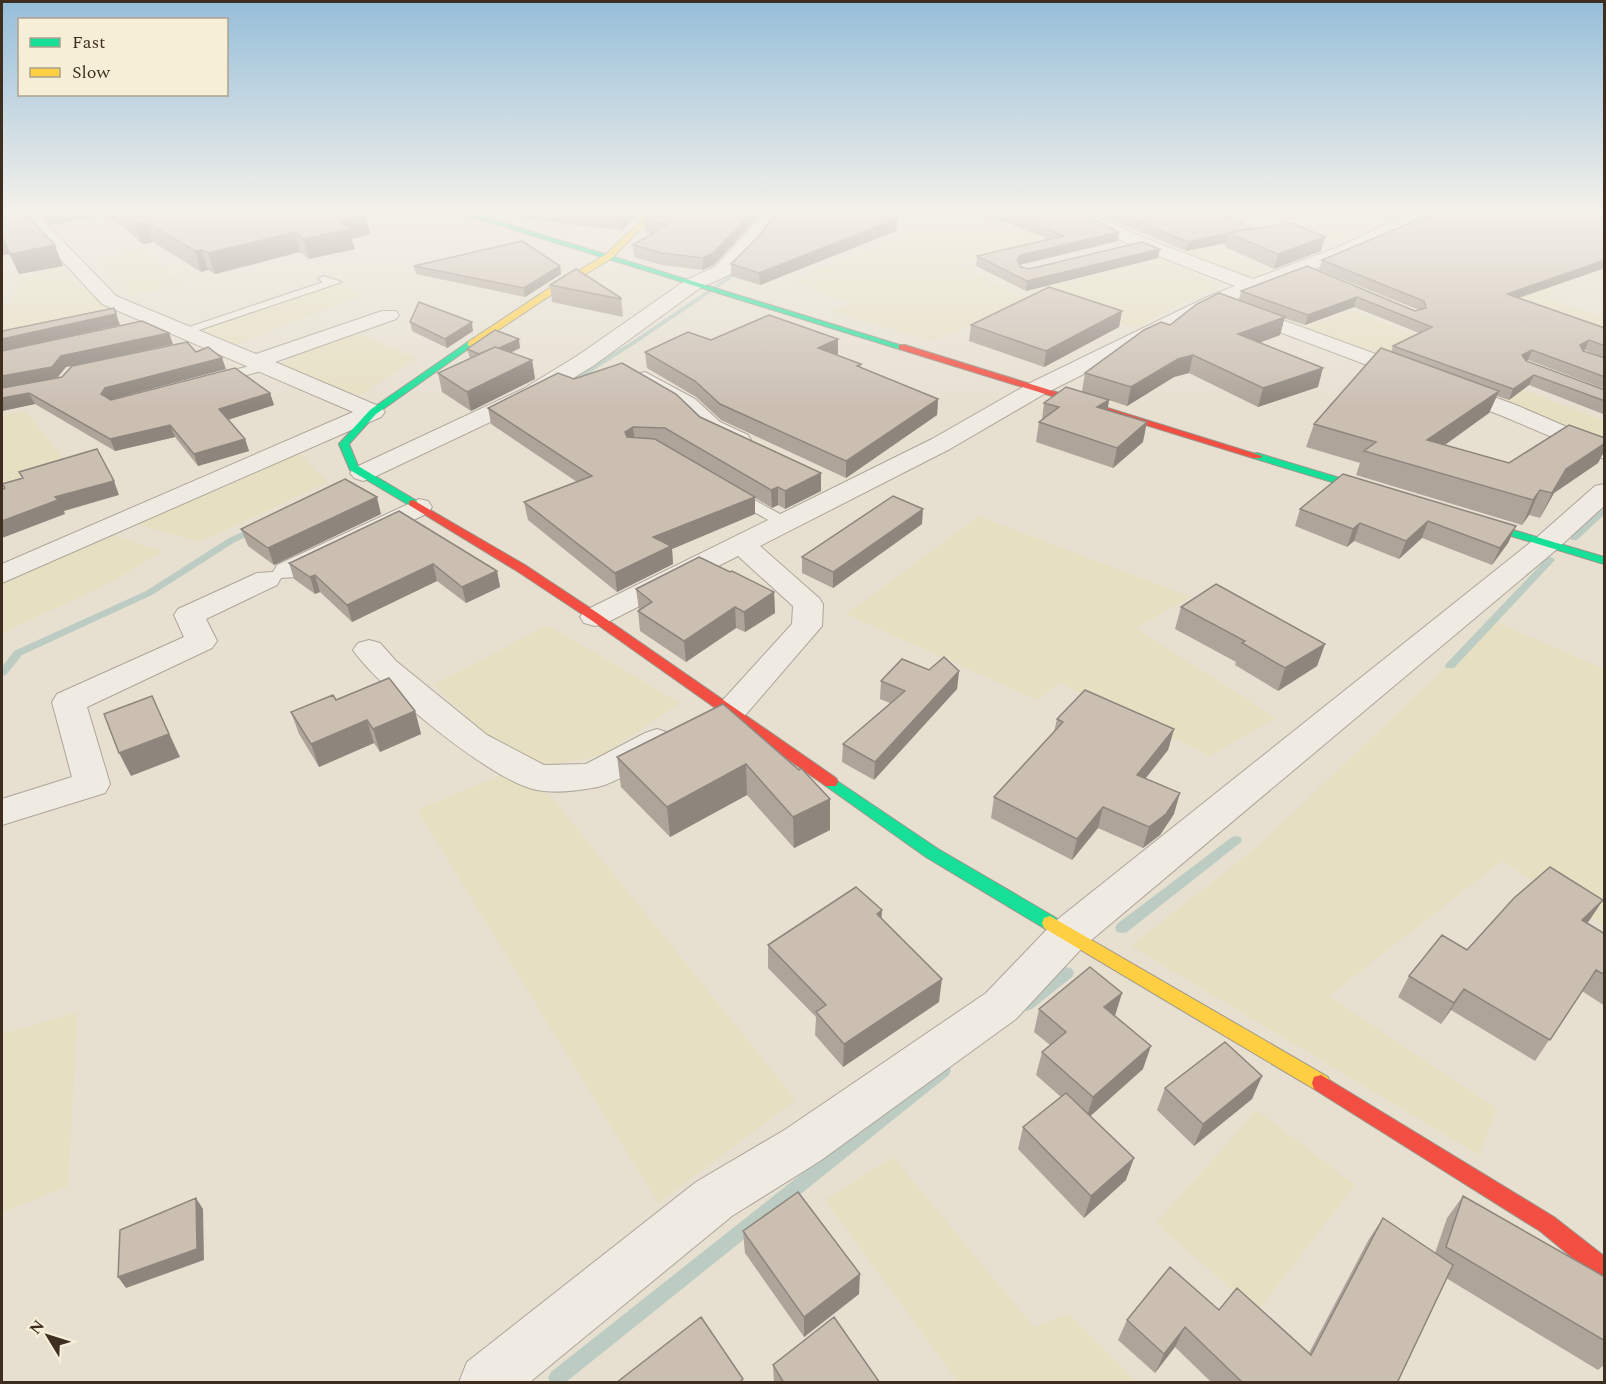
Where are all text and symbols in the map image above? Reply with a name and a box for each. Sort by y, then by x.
legend [18,18,228,96]
text: Fast [72,29,105,56]
text: Slow [72,59,111,86]
north arrow [18,1306,78,1366]
text: N [23,1315,50,1340]

